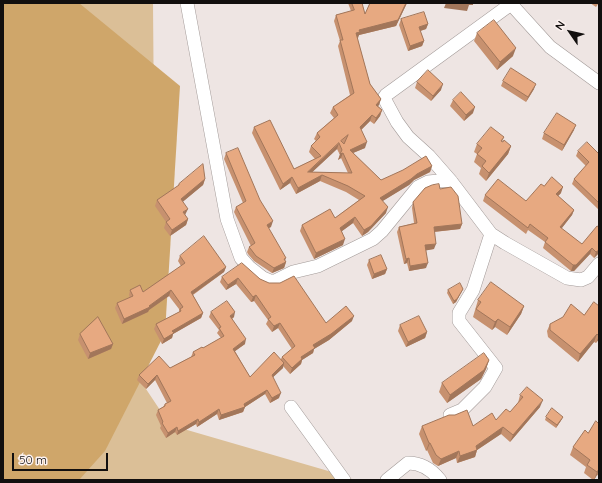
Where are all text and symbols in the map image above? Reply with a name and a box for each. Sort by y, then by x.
north arrow [550,12,590,52]
text: N [552,18,568,33]
scale bar [14,445,110,471]
text: 50 m [19,452,47,467]

